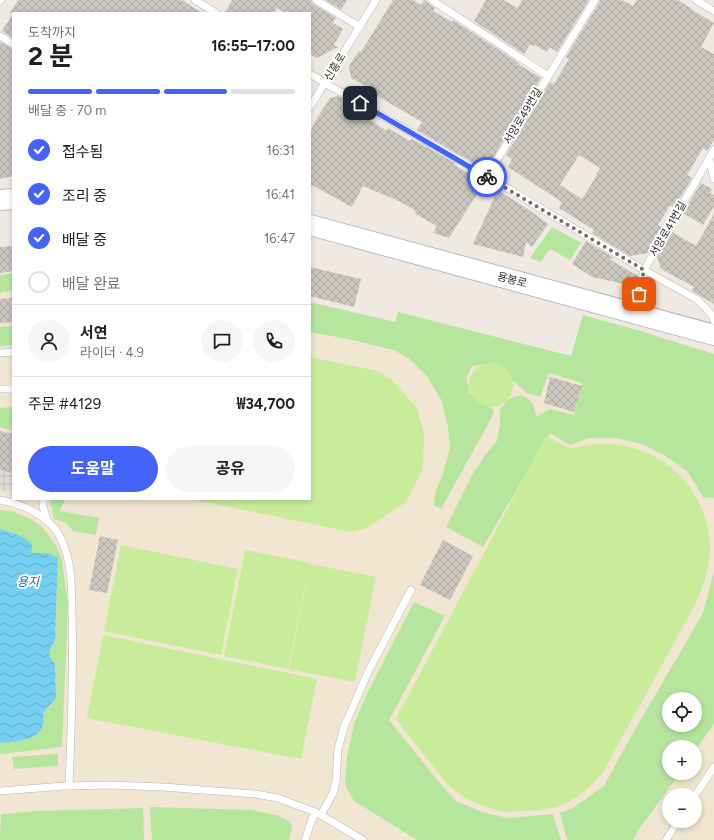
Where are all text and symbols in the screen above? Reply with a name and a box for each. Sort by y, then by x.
text: 도착까지 [28,25,76,40]
text: 16:55–17:00 [211,37,295,55]
text: 2 분 [28,40,73,72]
street label: 신흥로 [321,51,349,83]
street label: 서양로49번길 [501,85,545,147]
pin [343,86,377,120]
icon: home [349,92,371,114]
text: 배달 중 · 70 m [28,103,106,118]
icon: check [28,139,50,161]
text: 접수됨 [62,143,103,161]
text: 16:31 [267,143,295,158]
courier [467,157,507,197]
icon: bike [476,166,498,188]
icon: check [28,183,50,205]
text: 조리 중 [62,187,107,205]
text: 16:41 [266,187,295,202]
street label: 서양로41번길 [647,199,689,259]
icon: check [28,227,50,249]
text: 배달 중 [62,231,107,249]
text: 16:47 [264,231,295,246]
street label: 용봉로 [496,270,528,290]
text: 배달 완료 [62,275,121,293]
pin [622,277,656,311]
icon: bag [628,283,650,305]
button: person [28,320,70,362]
button: chat [201,320,243,362]
button: phone [253,320,295,362]
text: 서연 [80,324,108,342]
text: 라이더 · 4.9 [80,345,144,360]
text: 주문 #4129 [28,395,101,413]
text: ₩34,700 [237,395,295,413]
button: 도움말 [28,446,158,492]
button: 공유 [166,446,295,492]
water label: 용지 [17,575,40,589]
map controls [662,692,702,828]
button: locate [662,692,702,732]
button: + [662,740,702,780]
button: − [662,788,702,828]

